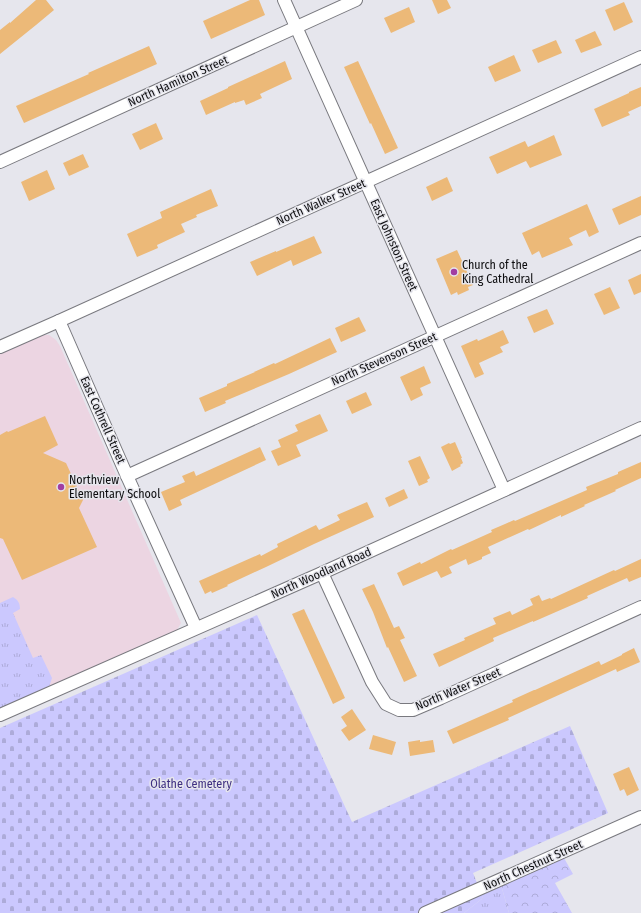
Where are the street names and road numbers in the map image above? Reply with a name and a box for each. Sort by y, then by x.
street label: North Hamilton Street [126,53,230,109]
street label: North Walker Street [274,176,368,228]
street label: East Johnston Street [367,197,421,293]
street label: North Stevenson Street [329,329,439,389]
street label: East Cothrell Street [77,374,129,466]
street label: North Woodland Road [269,545,373,601]
street label: North Water Street [413,665,503,713]
street label: North Chestnut Street [481,837,585,893]

